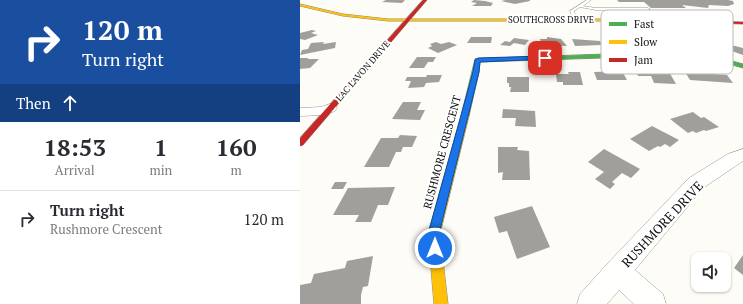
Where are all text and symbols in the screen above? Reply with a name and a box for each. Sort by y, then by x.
legend [601,10,733,74]
text: 120 m [82,11,163,48]
street label: SOUTHCROSS DRIVE [508,14,594,26]
icon: right [16,16,68,68]
text: Fast [634,17,654,31]
text: Slow [634,35,658,49]
street label: LAC LAVON DRIVE [333,38,393,104]
pin [528,41,562,75]
text: Turn right [82,47,164,71]
icon: arrive [534,47,556,69]
text: Jam [634,53,653,67]
icon: ahead [59,92,81,114]
text: Then [16,93,51,113]
street label: RUSHMORE CRESCENT [420,94,464,210]
text: 18:53 [43,131,106,163]
text: 1 [154,131,168,163]
text: 160 [216,131,256,163]
text: Arrival [55,161,95,179]
text: min [149,161,172,179]
text: m [231,161,242,179]
street label: RUSHMORE DRIVE [617,177,707,271]
text: Turn right [50,200,125,220]
icon: right [16,208,38,230]
text: 120 m [243,209,284,229]
text: Rushmore Crescent [50,220,163,238]
position arrow [414,227,456,269]
map controls [691,252,731,292]
button: sound [691,252,731,292]

